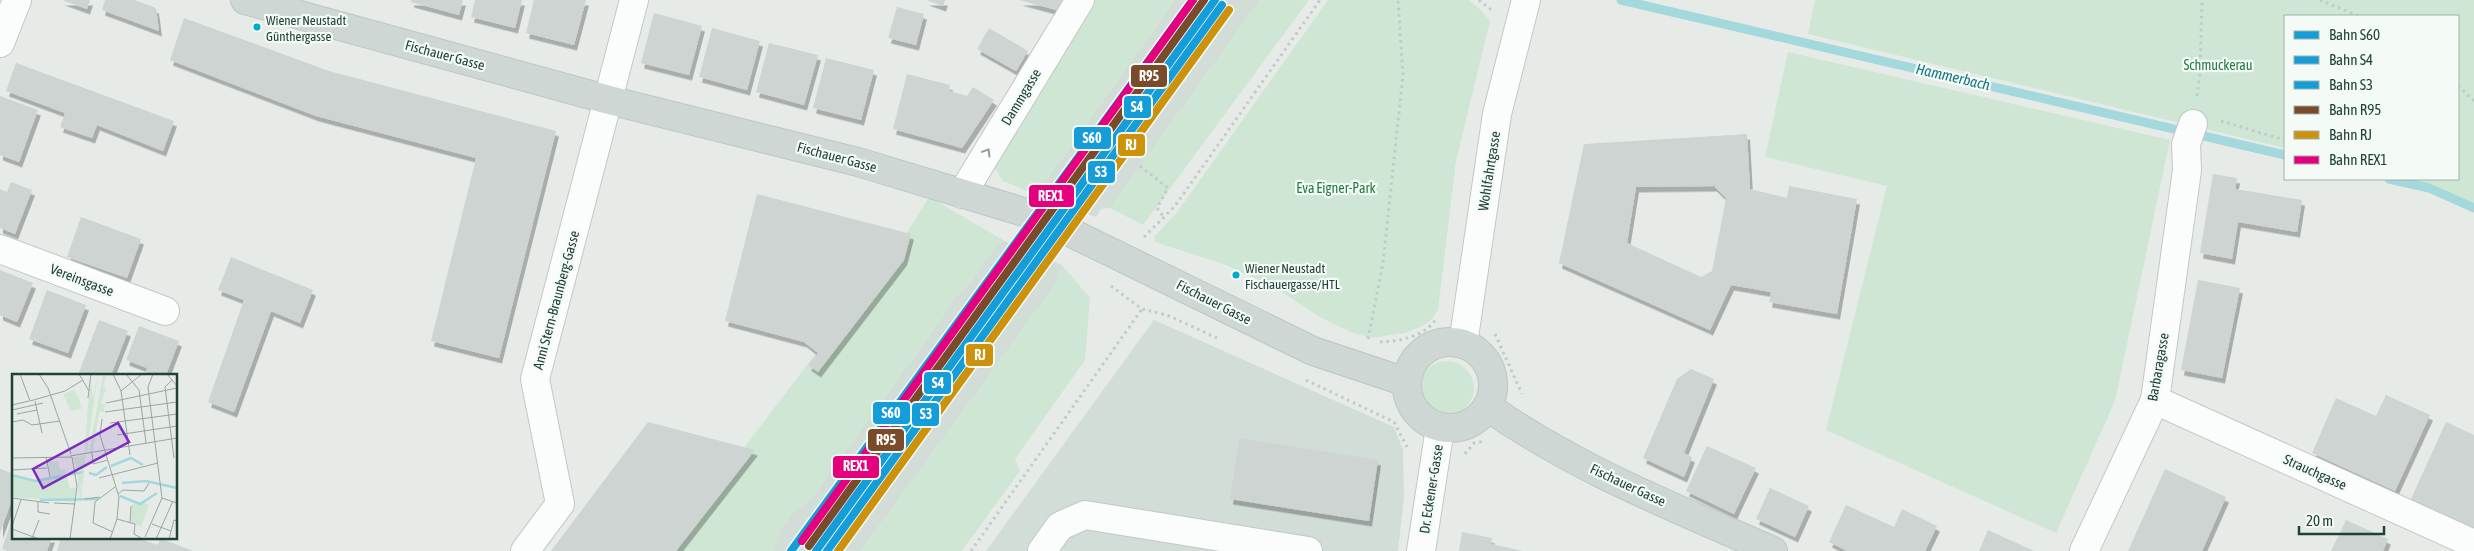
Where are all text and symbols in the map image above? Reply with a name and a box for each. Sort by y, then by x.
place label: Wiener Neustadt Günthergasse [266,13,347,44]
legend [2284,15,2459,180]
marker: Wiener Neustadt Günthergasse [252,22,262,32]
text: Bahn S60 [2329,26,2380,43]
street label: Fischauer Gasse [404,37,486,73]
text: Bahn S4 [2329,51,2373,68]
park label: Schmuckerau [2183,57,2253,73]
water label: Hammerbach [1914,60,1992,93]
line badge: R95 [1130,64,1168,88]
street label: Dammgasse [998,66,1044,128]
text: R95 [1139,68,1159,84]
text: Bahn S3 [2329,76,2373,93]
line badge: S4 [1123,95,1152,119]
text: S4 [1131,99,1144,115]
text: Bahn R95 [2329,101,2381,118]
line badge: S60 [1073,126,1112,150]
text: Bahn RJ [2329,126,2372,143]
text: S60 [1082,130,1102,146]
street label: Wohlfahrtgasse [1475,130,1503,212]
line badge: RJ [1117,133,1146,157]
text: RJ [1125,137,1137,153]
street label: Fischauer Gasse [796,139,878,175]
one-way arrow [981,149,991,158]
text: Bahn REX1 [2329,151,2387,168]
line badge: S3 [1087,160,1116,184]
text: S3 [1095,164,1107,180]
park label: Eva Eigner-Park [1296,180,1376,196]
line badge: REX1 [1028,184,1075,208]
text: REX1 [1038,188,1064,204]
street label: Anni Stern-Braunberg-Gasse [530,229,582,371]
street label: Vereinsgasse [48,261,116,299]
place label: Wiener Neustadt Fischauergasse/HTL [1245,261,1340,292]
marker: Wiener Neustadt Fischauergasse/HTL [1231,270,1241,280]
street label: Fischauer Gasse [1174,276,1254,328]
street label: Barbaragasse [2144,331,2172,403]
line badge: RJ [965,343,994,367]
text: RJ [974,347,986,363]
line badge: S4 [923,371,952,395]
inset map [12,374,178,538]
text: S4 [932,375,945,391]
line badge: S60 [872,401,911,425]
line badge: S3 [911,402,940,427]
text: S60 [881,405,901,421]
text: S3 [920,406,932,422]
line badge: R95 [867,428,905,452]
text: R95 [876,432,896,448]
street label: Dr. Eckener-Gasse [1416,443,1446,535]
street label: Strauchgasse [2281,451,2349,493]
line badge: REX1 [832,455,880,479]
text: REX1 [843,458,869,474]
street label: Fischauer Gasse [1588,461,1668,509]
scale bar [2299,504,2384,536]
text: 20 m [2306,512,2333,529]

